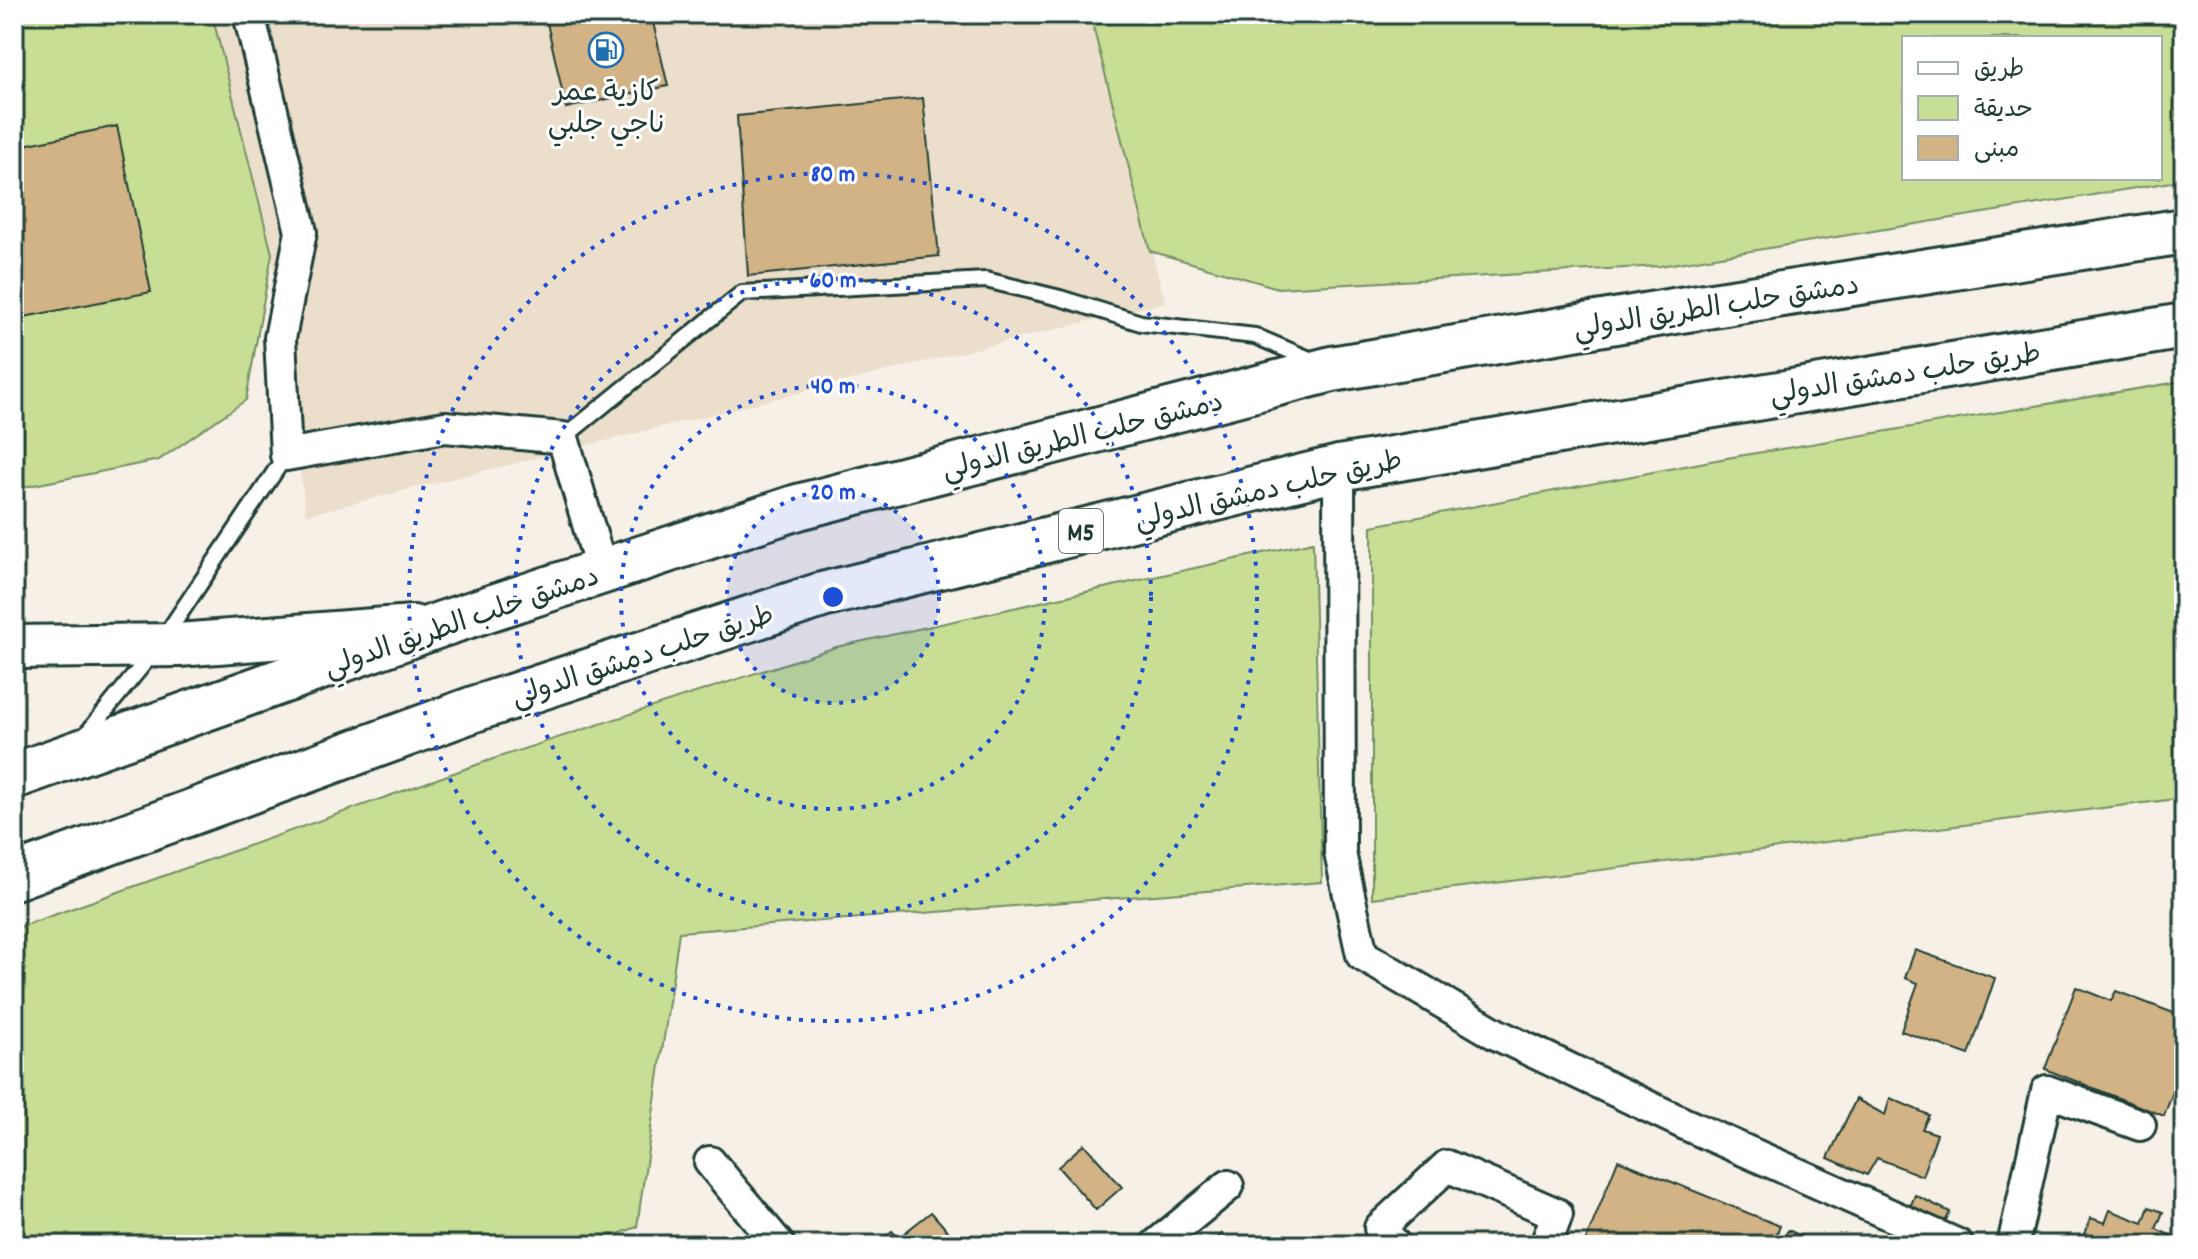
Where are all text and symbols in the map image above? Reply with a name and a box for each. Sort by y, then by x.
fuel station icon: كازية عمر ناجي جلبي [587,31,625,69]
legend [1902,36,2162,180]
text: طريق [1974,54,2024,88]
place label: كازية عمر ناجي جلبي [548,75,664,147]
text: حديقة [1974,94,2033,128]
text: مبنى [1974,134,2019,168]
text: 80 m [811,159,855,193]
text: 60 m [810,265,856,299]
street label: دمشق حلب الطريق الدولي [1571,268,1862,352]
street label: طريق حلب دمشق الدولي [1767,336,2044,418]
text: 40 m [810,371,856,405]
street label: دمشق حلب الطريق الدولي [938,385,1228,493]
street label: طريق حلب دمشق الدولي [1131,443,1407,543]
text: 20 m [810,477,856,511]
road number: M5 [1059,509,1103,553]
street label: دمشق حلب الطريق الدولي [320,559,606,691]
centre of rings [819,583,847,611]
street label: طريق حلب دمشق الدولي [507,597,780,720]

